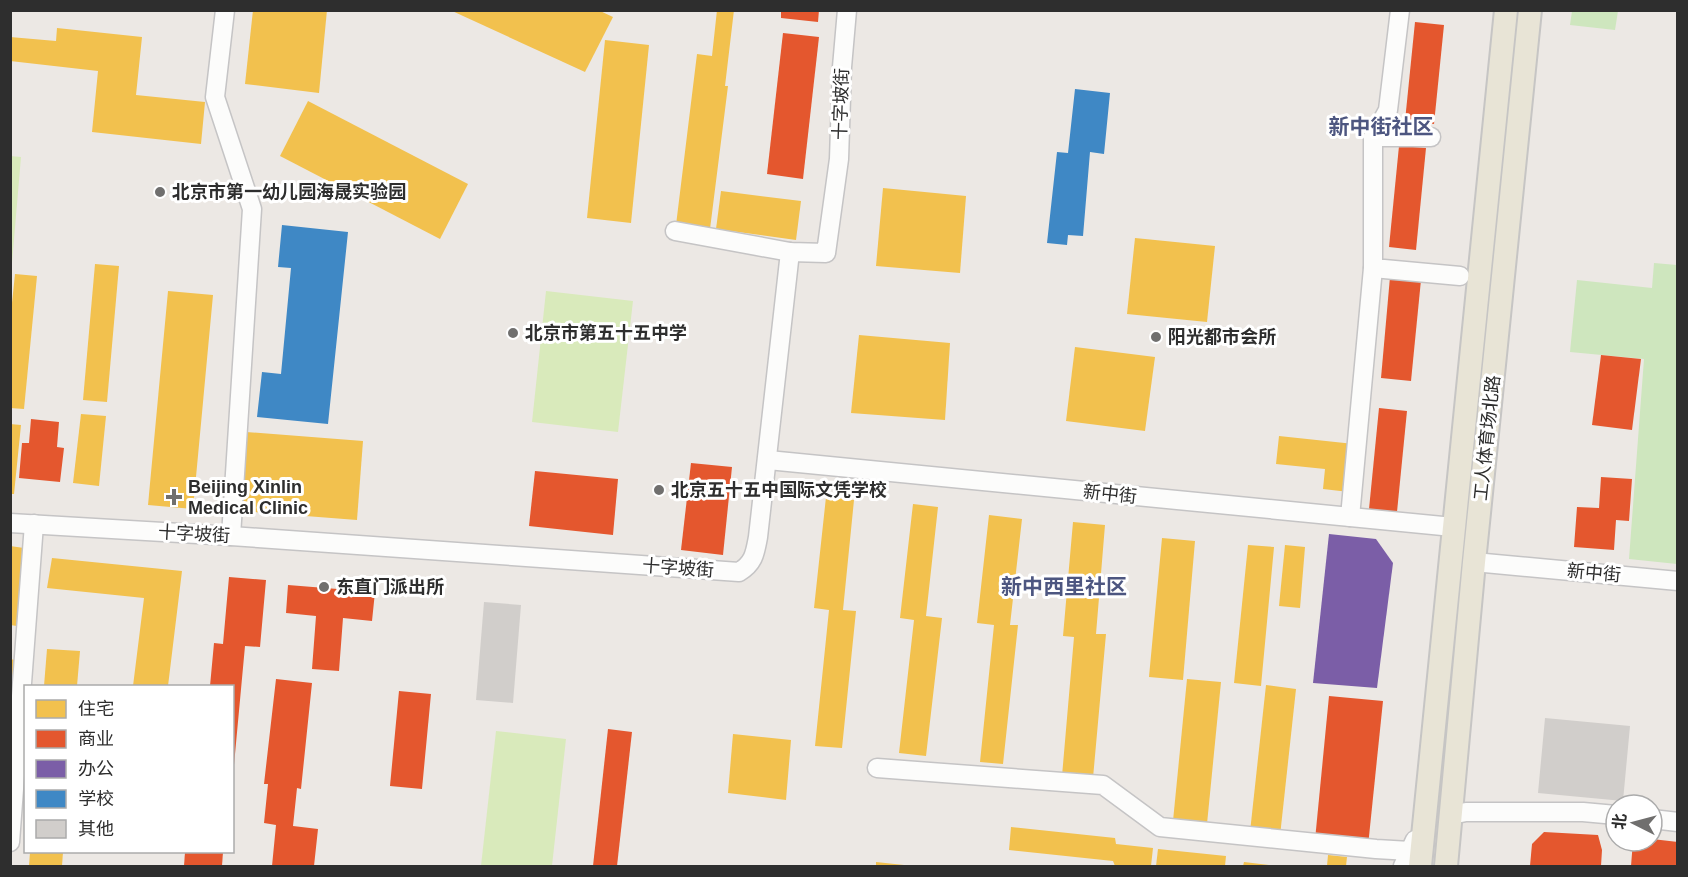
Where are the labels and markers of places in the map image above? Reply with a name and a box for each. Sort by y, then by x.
place label: 北京市第一幼儿园海晟实验园 [172,182,406,202]
marker: 北京市第一幼儿园海晟实验园 [153,185,167,199]
place label: 北京市第五十五中学 [525,323,687,343]
marker: 北京市第五十五中学 [506,326,520,340]
place label: 阳光都市会所 [1168,327,1276,347]
marker: 阳光都市会所 [1149,330,1163,344]
place label: Beijing Xinlin Medical Clinic [188,477,308,518]
place label: 北京五十五中国际文凭学校 [671,480,887,500]
marker: 北京五十五中国际文凭学校 [652,483,666,497]
marker: Beijing Xinlin Medical Clinic [165,488,183,506]
place label: 东直门派出所 [336,577,444,597]
marker: 东直门派出所 [317,580,331,594]

